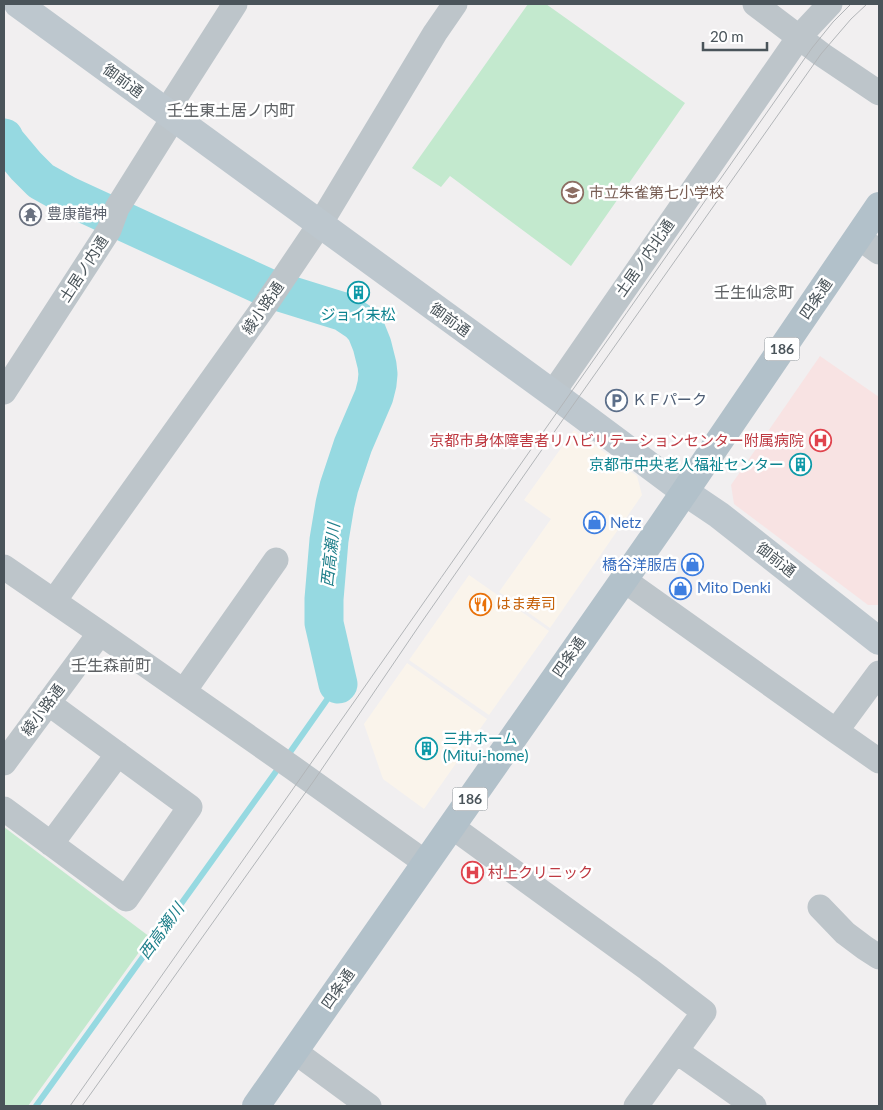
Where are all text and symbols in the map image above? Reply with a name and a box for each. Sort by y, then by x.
scale bar [703,20,767,52]
text: 20 m [710,27,744,45]
street label: 御前通 [100,60,147,101]
district label: 壬生東土居ノ内町 [167,100,295,119]
school or university icon: 市立朱雀第七小学校 [561,181,585,205]
place label: 市立朱雀第七小学校 [589,183,724,201]
temple icon: 豊康龍神 [19,202,43,226]
place label: 豊康龍神 [47,204,107,222]
street label: 土居ノ内北通 [611,215,677,299]
street label: 土居ノ内通 [55,232,111,305]
street label: 四条通 [795,275,835,322]
street label: 綾小路通 [238,278,287,337]
building icon: ジョイ未松 [346,280,370,304]
district label: 壬生仙念町 [714,282,794,301]
street label: 御前通 [427,299,474,340]
place label: ジョイ未松 [320,305,396,323]
road number: 186 [764,338,800,360]
parking icon: ＫＦパーク [604,388,628,412]
place label: ＫＦパーク [632,390,707,408]
hospital icon: 京都市身体障害者リハビリテーションセンター附属病院 [808,429,832,453]
place label: 京都市身体障害者リハビリテーションセンター附属病院 [429,431,804,449]
building icon: 京都市中央老人福祉センター [788,453,812,477]
place label: 京都市中央老人福祉センター [589,455,784,473]
shop icon: Netz [582,511,606,535]
place label: Netz [610,513,641,531]
water label: 西高瀬川 [317,520,343,588]
street label: 御前通 [753,538,800,580]
shop icon: 橋谷洋服店 [681,553,705,577]
place label: 橋谷洋服店 [602,555,677,573]
shop icon: Mito Denki [669,576,693,600]
place label: Mito Denki [697,578,771,596]
restaurant icon: はま寿司 [468,592,492,616]
place label: はま寿司 [496,594,556,612]
street label: 四条通 [548,633,588,680]
district label: 壬生森前町 [71,655,151,674]
street label: 綾小路通 [17,680,67,739]
place label: 三井ホーム (Mitui-home) [443,729,528,764]
building icon: 三井ホーム (Mitui-home) [415,736,439,760]
road number: 186 [452,788,488,811]
hospital icon: 村上クリニック [460,861,484,885]
place label: 村上クリニック [488,863,593,881]
water label: 西高瀬川 [134,898,188,962]
street label: 四条通 [317,965,357,1012]

